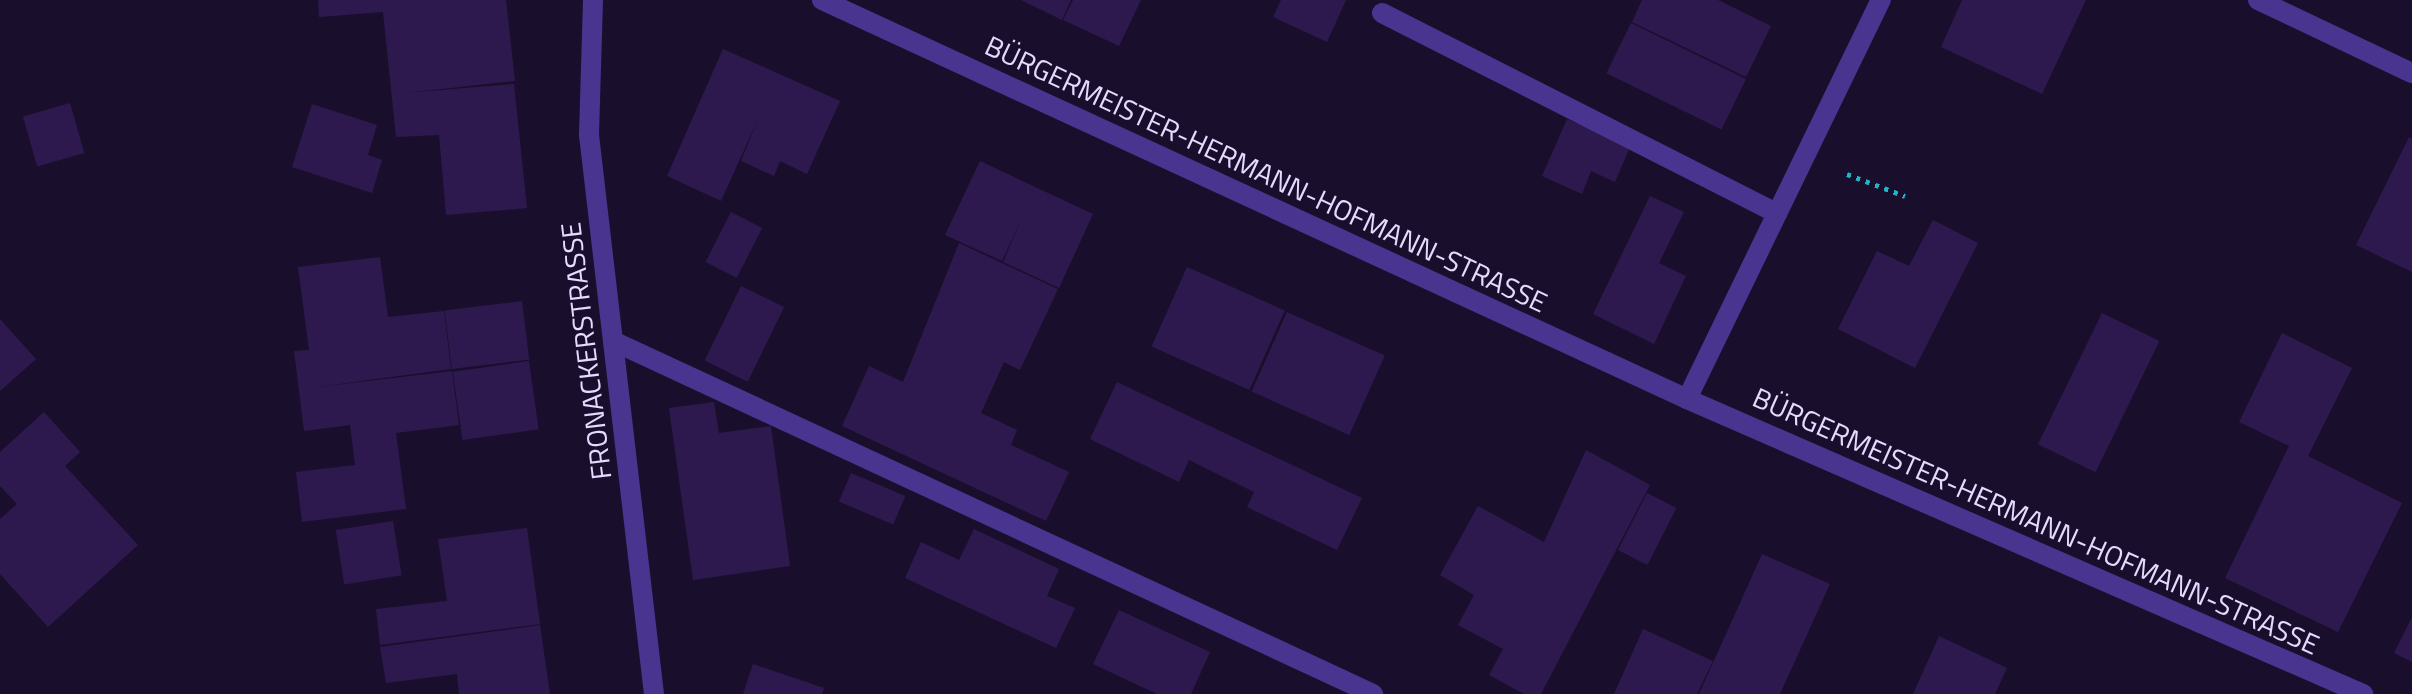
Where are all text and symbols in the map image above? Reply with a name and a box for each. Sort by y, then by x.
street label: BÜRGERMEISTER-HERMANN-HOFMANN-STRASSE [980,29,1552,319]
street label: FRONACKERSTRASSE [554,220,618,482]
street label: BÜRGERMEISTER-HERMANN-HOFMANN-STRASSE [1748,380,2324,662]

